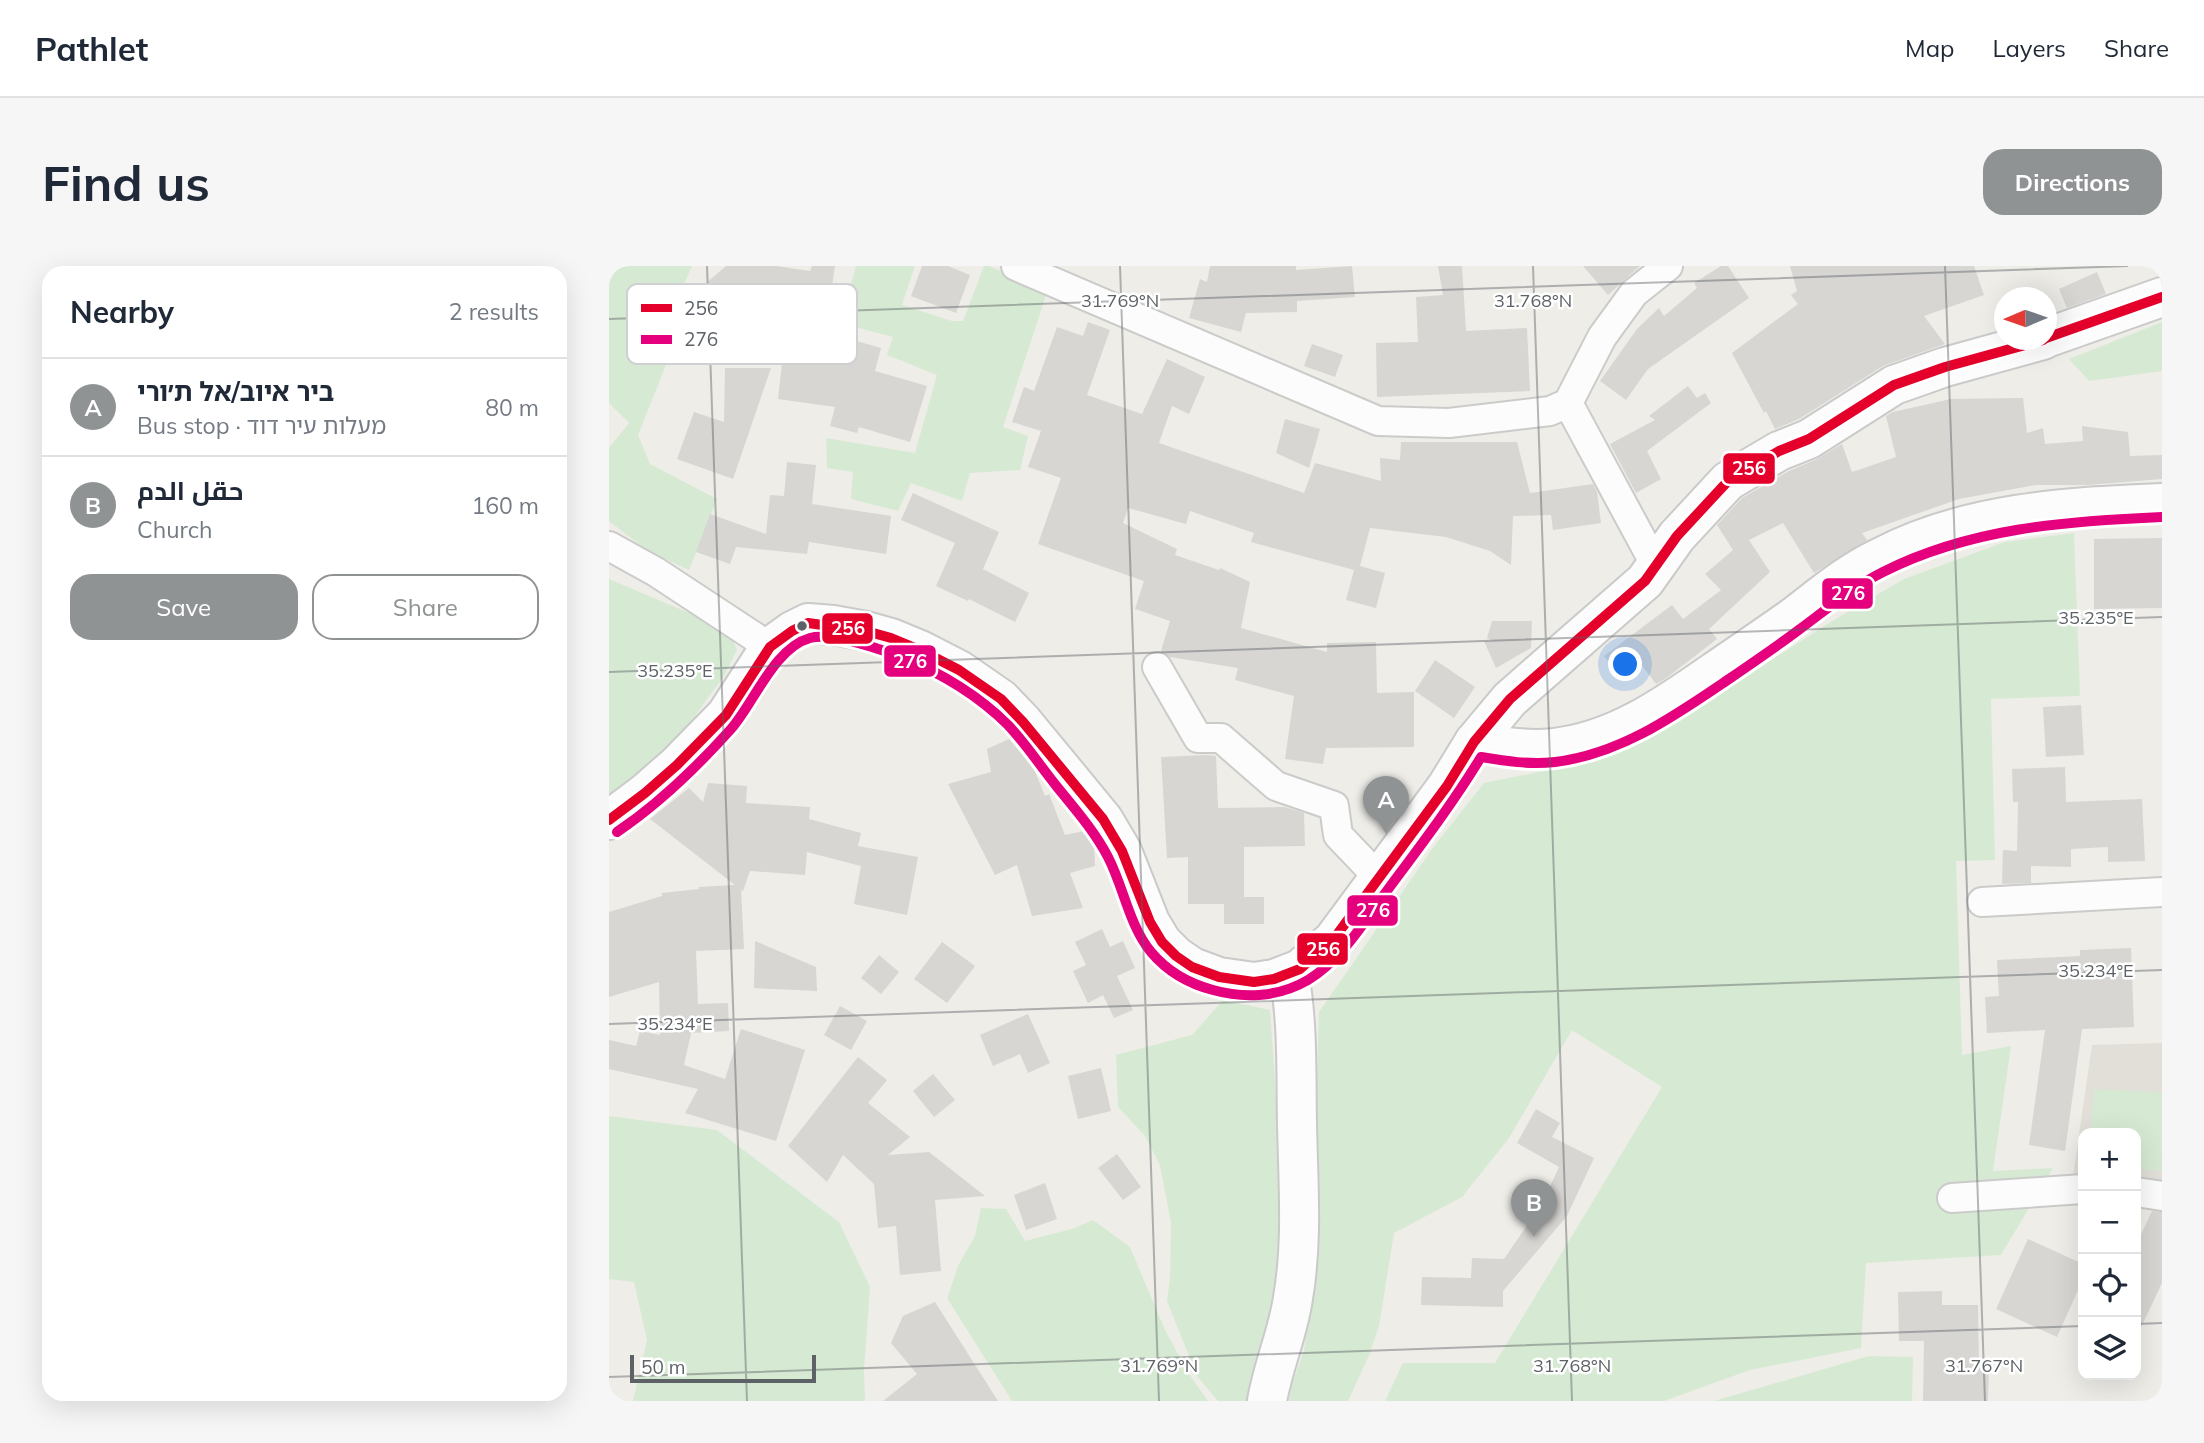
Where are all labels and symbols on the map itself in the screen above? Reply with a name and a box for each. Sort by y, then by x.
legend [627,284,857,364]
north arrow [1994,287,2057,350]
text: 31.769°N [1081,289,1159,312]
text: 31.768°N [1494,289,1572,312]
text: 256 [684,296,718,320]
text: 276 [684,327,718,351]
line badge: 256 [1722,452,1776,485]
text: 256 [1732,456,1766,480]
line badge: 276 [1821,577,1874,610]
text: 276 [1831,581,1865,605]
text: 35.235°E [2058,606,2134,629]
line badge: 256 [821,612,874,645]
text: 256 [831,616,865,640]
unlabelled marker [795,619,809,633]
line badge: 276 [883,644,937,678]
your location [1608,647,1642,681]
text: 276 [893,649,927,673]
text: 35.235°E [637,659,713,682]
pin: A [1363,776,1409,834]
line badge: 276 [1346,894,1399,927]
text: 276 [1356,898,1390,922]
line badge: 256 [1296,932,1349,966]
text: 256 [1306,937,1340,961]
text: 35.234°E [2058,959,2134,982]
text: 35.234°E [637,1012,713,1035]
pin: B [1511,1179,1557,1237]
scale bar [630,1352,815,1384]
text: 31.769°N [1120,1354,1198,1377]
text: 31.768°N [1533,1354,1611,1377]
text: 31.767°N [1945,1354,2023,1377]

